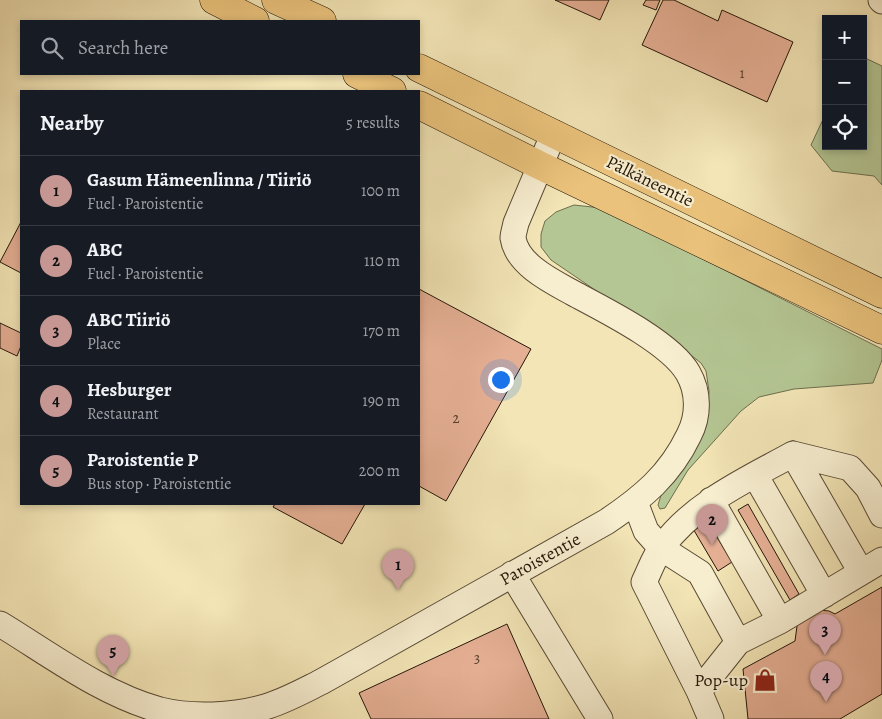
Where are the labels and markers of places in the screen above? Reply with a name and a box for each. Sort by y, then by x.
pin: 2 [696,504,728,545]
pin: 1 [382,549,414,590]
pin: 3 [809,614,841,655]
pin: 5 [97,635,129,676]
pin: 4 [810,661,842,702]
shop icon: Pop-up [752,667,778,693]
place label: Pop-up [694,668,748,692]

